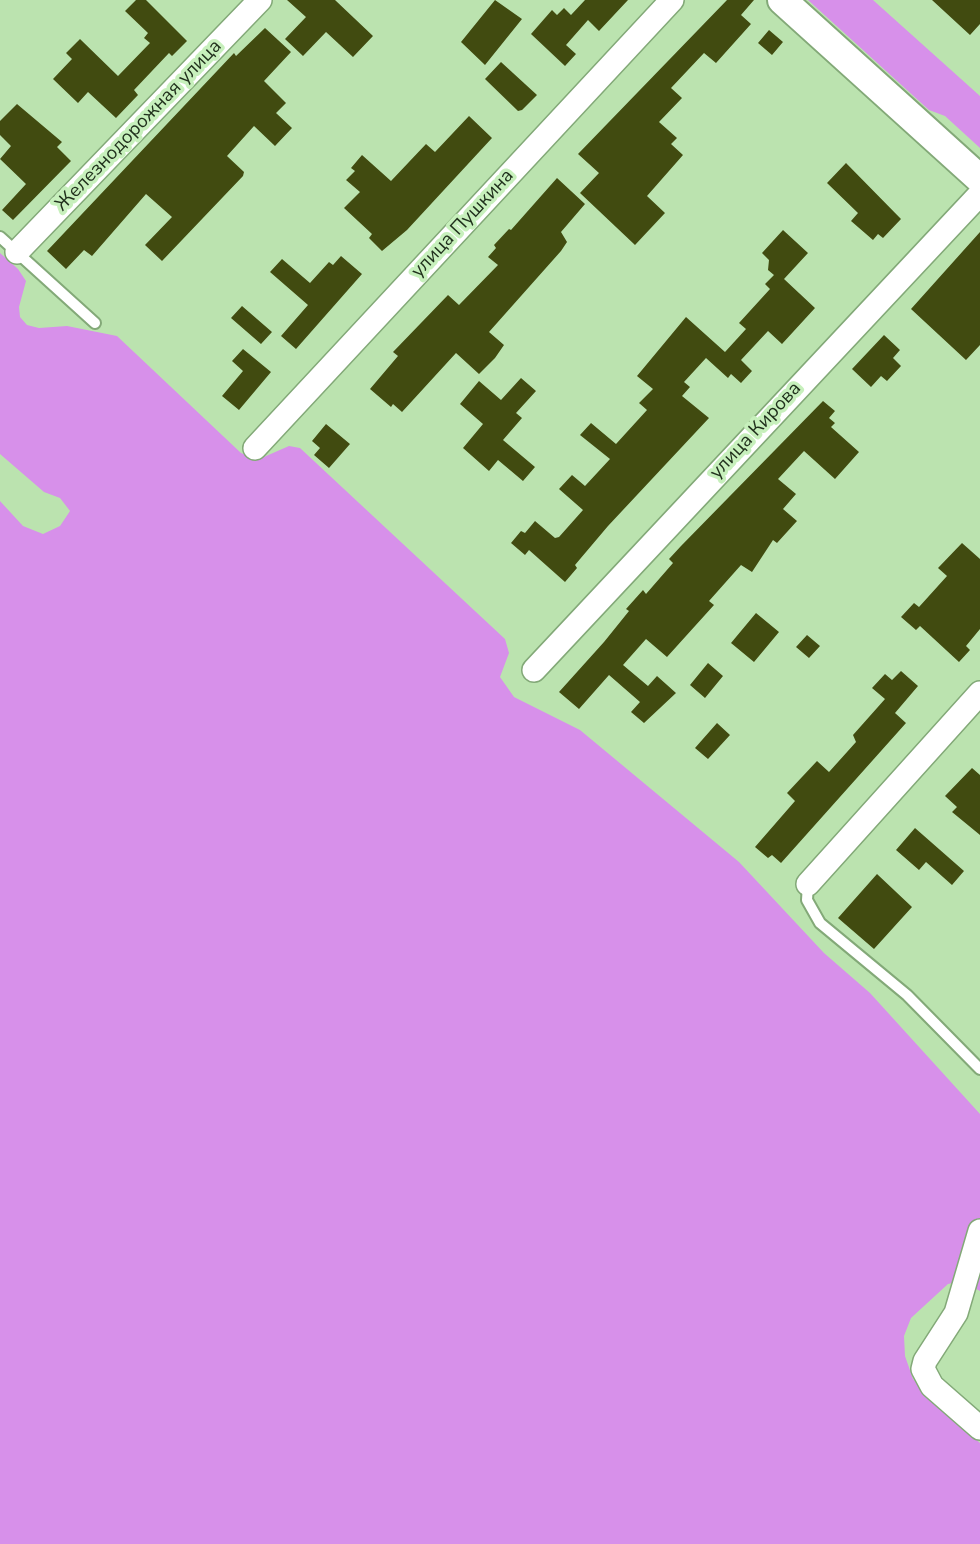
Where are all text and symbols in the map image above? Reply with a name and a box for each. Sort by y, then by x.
street label: Железнодорожная улица [51,36,227,216]
street label: улица Пушкина [407,165,519,283]
street label: улица Кирова [705,378,807,484]

